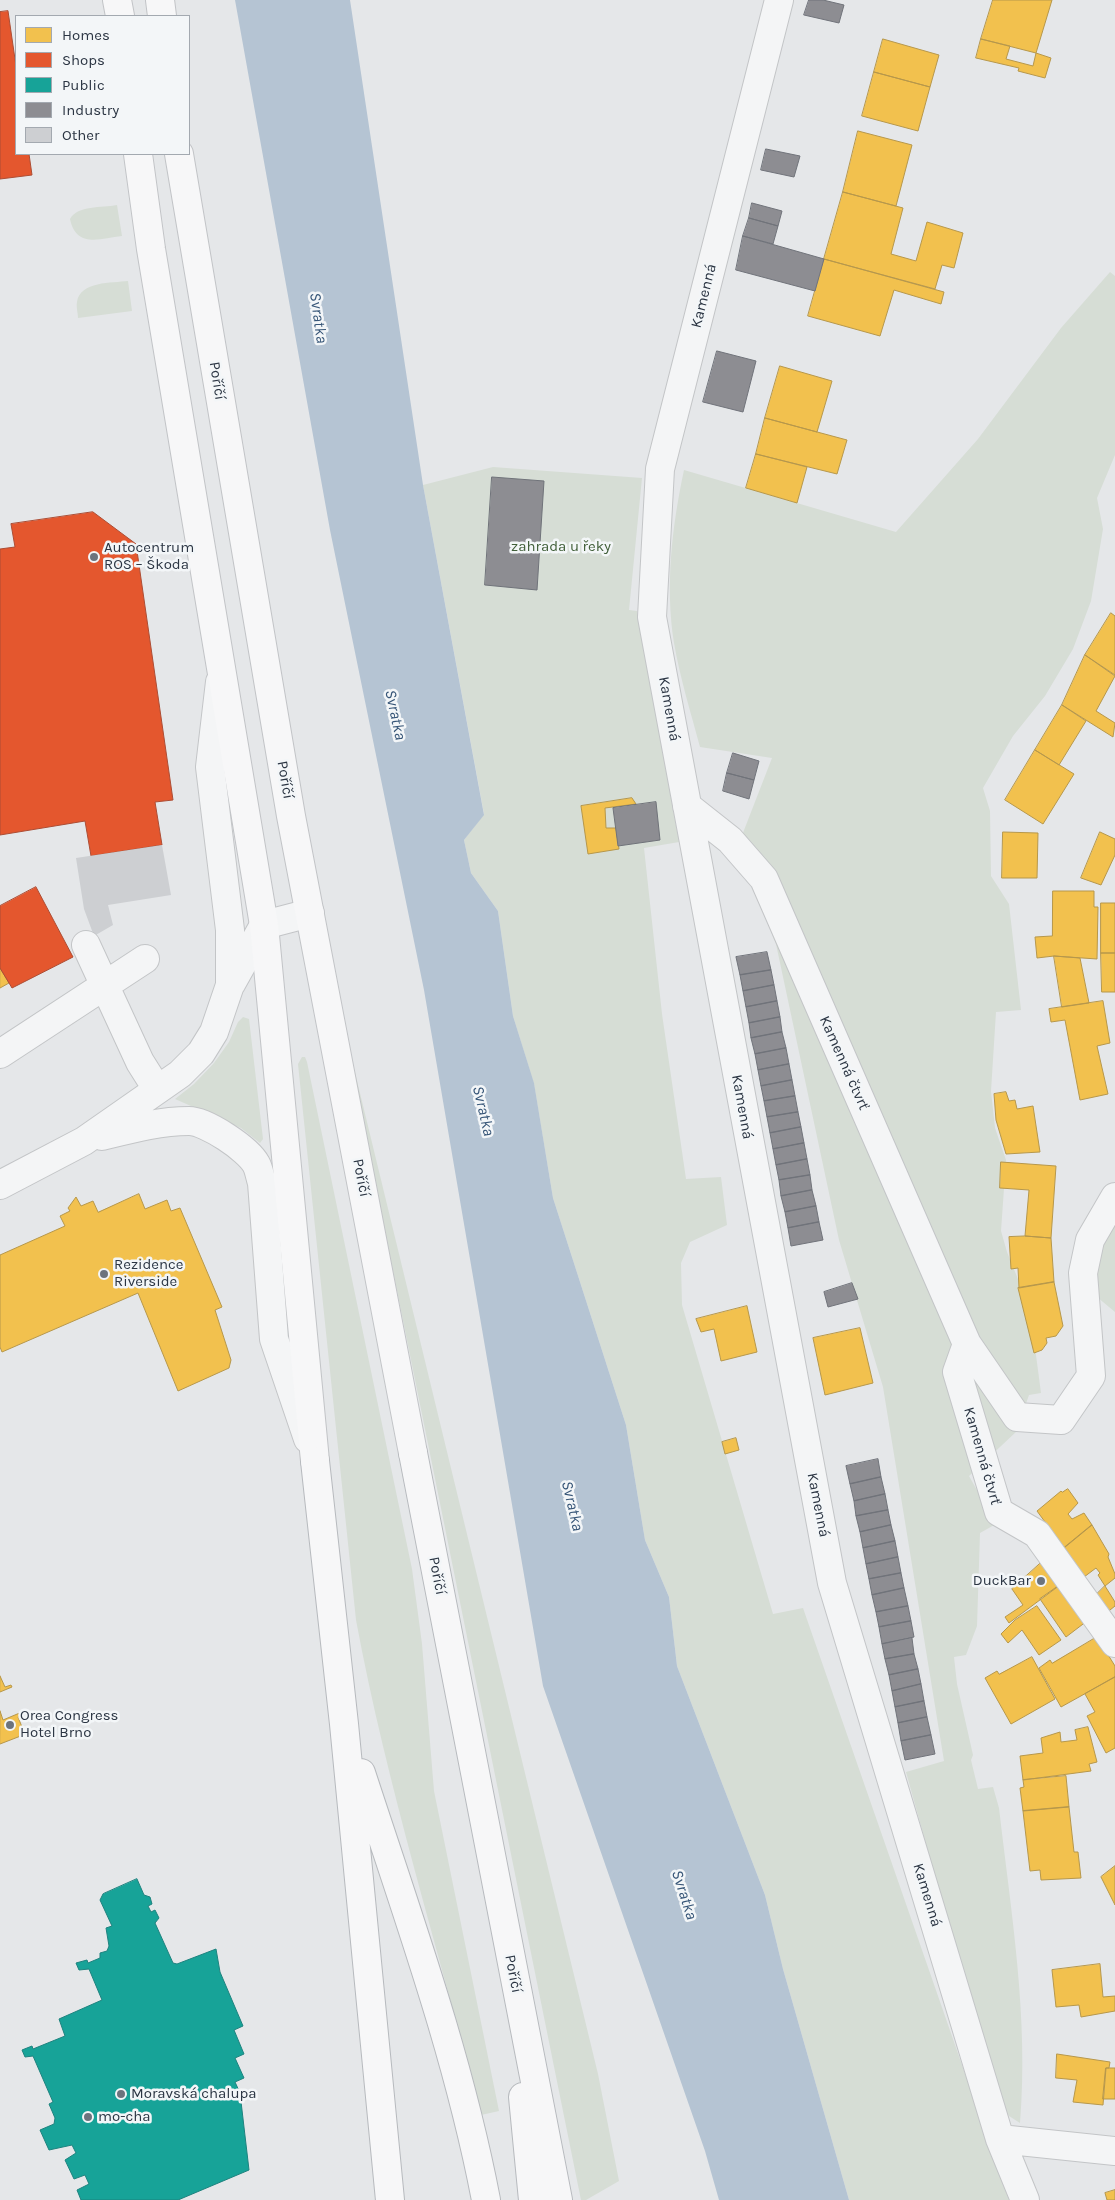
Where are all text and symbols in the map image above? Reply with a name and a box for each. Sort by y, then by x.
legend [15,15,190,155]
text: Homes [62,26,110,44]
text: Shops [62,51,105,69]
text: Public [62,76,105,94]
text: Industry [62,101,119,119]
text: Other [62,126,100,144]
street label: Kamenná [687,262,721,330]
water label: Svratka [305,291,331,345]
street label: Poříčí [205,361,229,401]
park label: zahrada u řeky [511,538,611,556]
place label: Autocentrum ROS – Škoda [104,539,194,574]
marker: Autocentrum ROS – Škoda [88,551,100,563]
street label: Kamenná [654,675,684,743]
water label: Svratka [380,688,410,742]
street label: Poříčí [273,759,297,801]
street label: Kamenná čtvrť [815,1013,873,1113]
street label: Kamenná [727,1073,757,1141]
water label: Svratka [468,1084,498,1138]
street label: Poříčí [348,1157,374,1199]
place label: Rezidence Riverside [114,1256,184,1291]
marker: Rezidence Riverside [98,1268,110,1280]
street label: Kamenná čtvrť [959,1405,1005,1507]
street label: Kamenná [803,1471,833,1539]
water label: Svratka [557,1479,587,1533]
street label: Poříčí [424,1555,450,1597]
place label: DuckBar [973,1572,1031,1590]
marker: DuckBar [1035,1575,1047,1587]
place label: Orea Congress Hotel Brno [20,1707,118,1742]
marker: Orea Congress Hotel Brno [4,1719,16,1731]
street label: Kamenná [909,1861,945,1929]
water label: Svratka [667,1868,701,1922]
street label: Poříčí [500,1953,526,1995]
place label: Moravská chalupa [131,2085,257,2103]
marker: Moravská chalupa [115,2088,127,2100]
place label: mo-cha [98,2108,150,2126]
marker: mo-cha [82,2111,94,2123]

